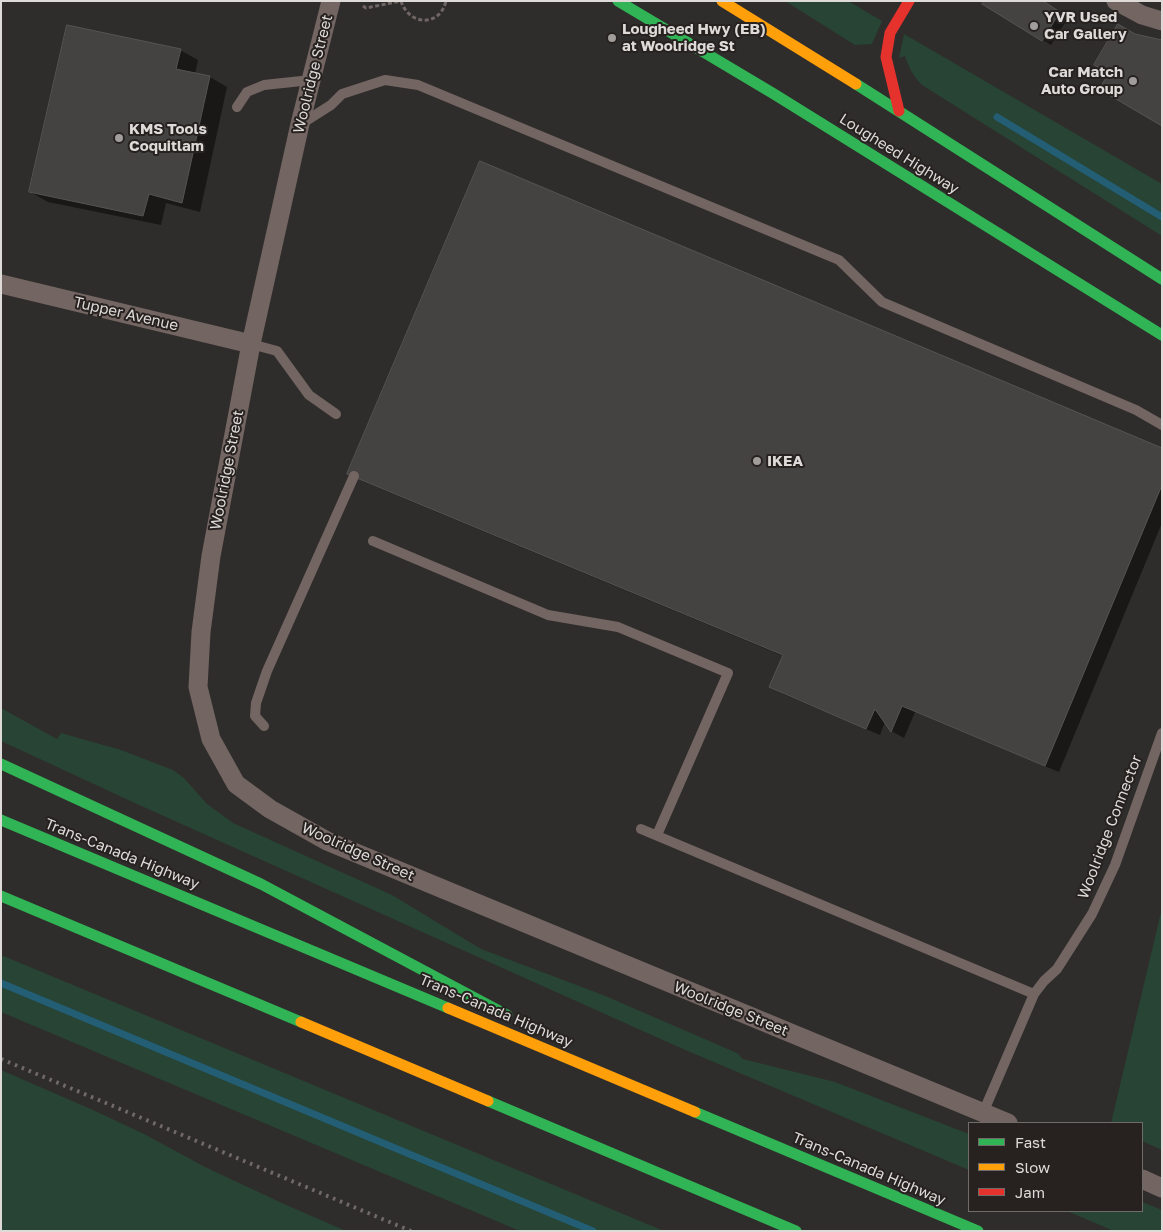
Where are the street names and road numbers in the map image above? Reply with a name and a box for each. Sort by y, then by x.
street label: Woolridge Street [290,13,336,135]
street label: Lougheed Highway [836,110,962,198]
street label: Tupper Avenue [72,293,180,335]
street label: Woolridge Street [207,409,247,531]
street label: Woolridge Connector [1074,752,1146,902]
street label: Trans-Canada Highway [42,815,202,893]
street label: Woolridge Street [299,819,417,885]
street label: Trans-Canada Highway [417,970,575,1052]
street label: Woolridge Street [671,978,791,1040]
street label: Trans-Canada Highway [790,1128,948,1210]

